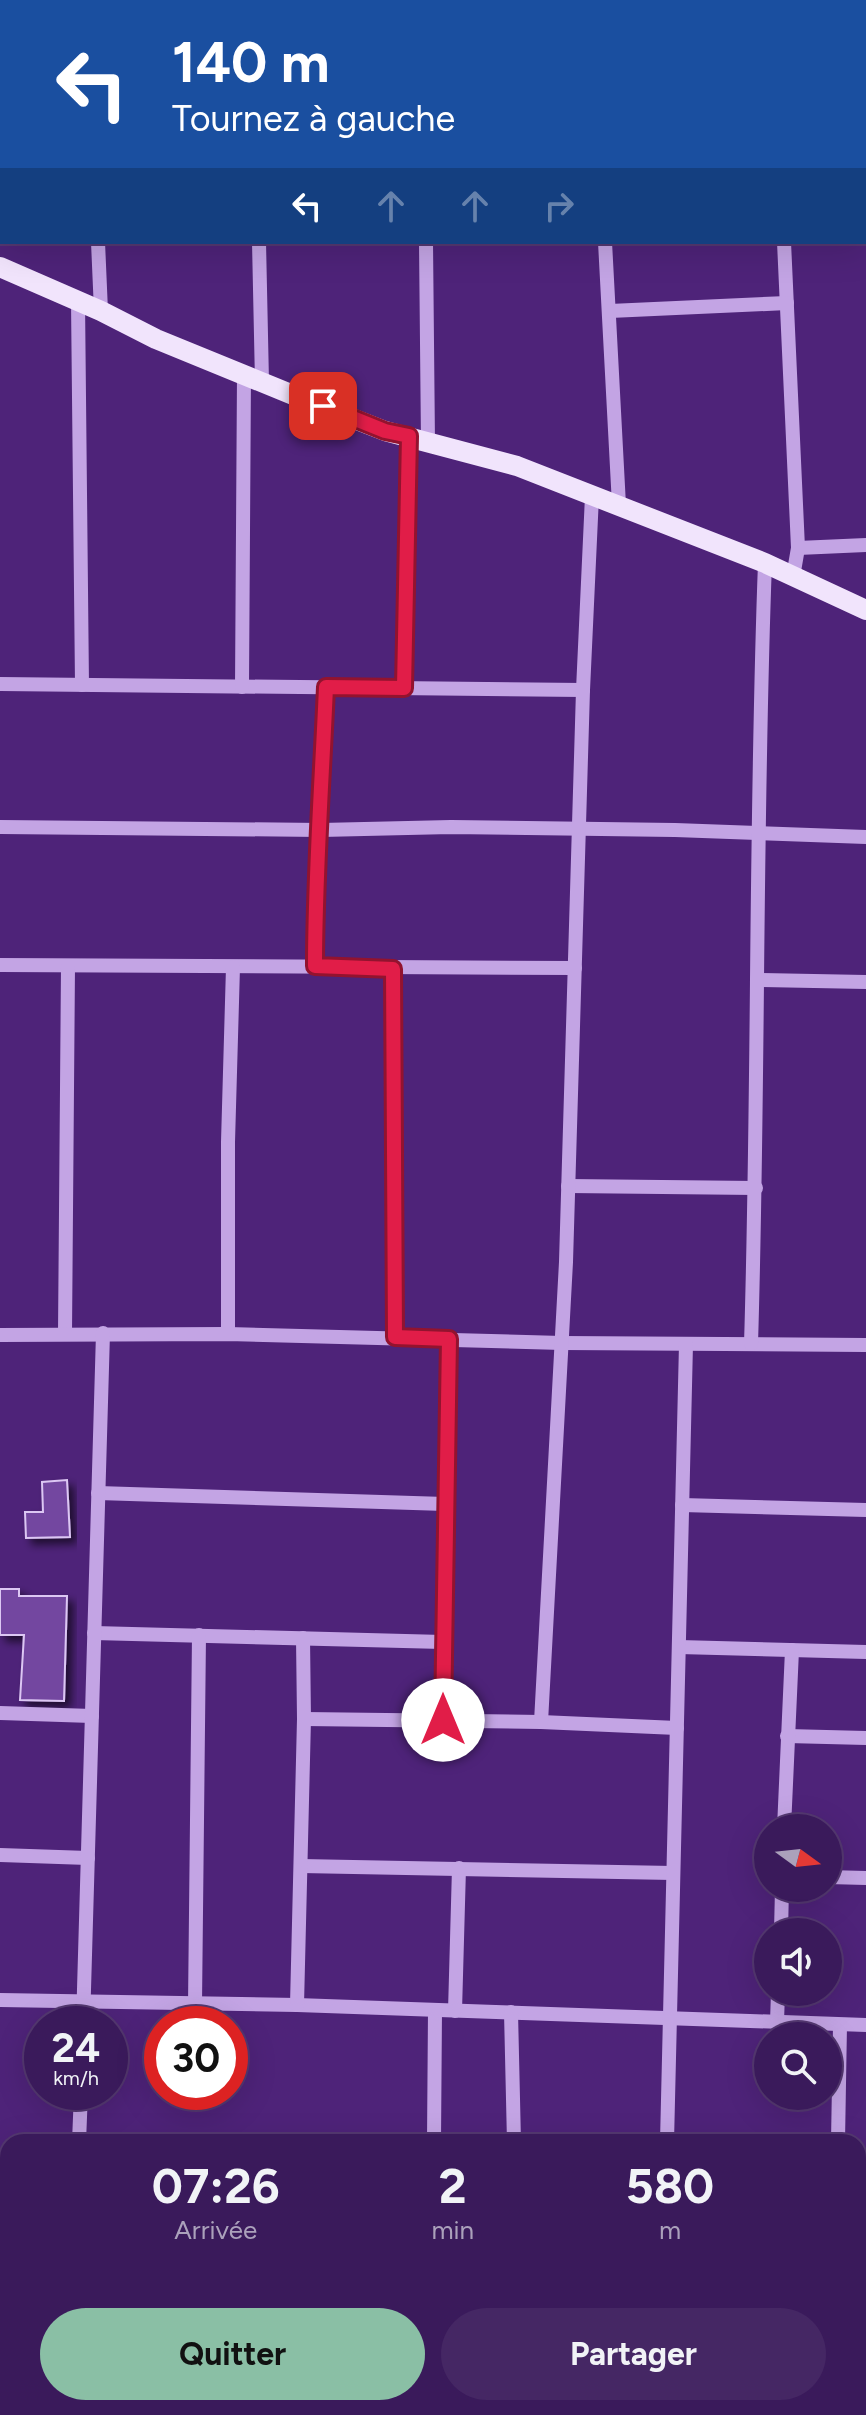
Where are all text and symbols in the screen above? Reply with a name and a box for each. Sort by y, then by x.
text: 140 m [172,29,330,96]
icon: left [40,32,144,136]
text: Tournez à gauche [172,97,455,140]
icon: left [285,184,329,228]
icon: ahead [369,184,413,228]
icon: ahead [453,184,497,228]
icon: right [537,184,581,228]
pin [289,372,357,440]
icon: arrive [301,384,345,428]
position arrow [401,1678,485,1762]
north arrow [754,1814,842,1902]
map controls [754,1814,842,2110]
button: sound [754,1918,842,2006]
speed limit sign: 30 [144,2006,248,2110]
button: search [754,2022,842,2110]
text: 24 [52,2024,100,2072]
text: km/h [53,2066,99,2090]
text: 07:26 [152,2157,280,2215]
text: 2 [439,2157,467,2215]
text: 580 [626,2157,714,2215]
text: Arrivée [174,2214,257,2246]
text: min [431,2214,474,2246]
text: m [659,2214,681,2246]
button: Quitter [40,2308,425,2400]
button: Partager [441,2308,826,2400]

